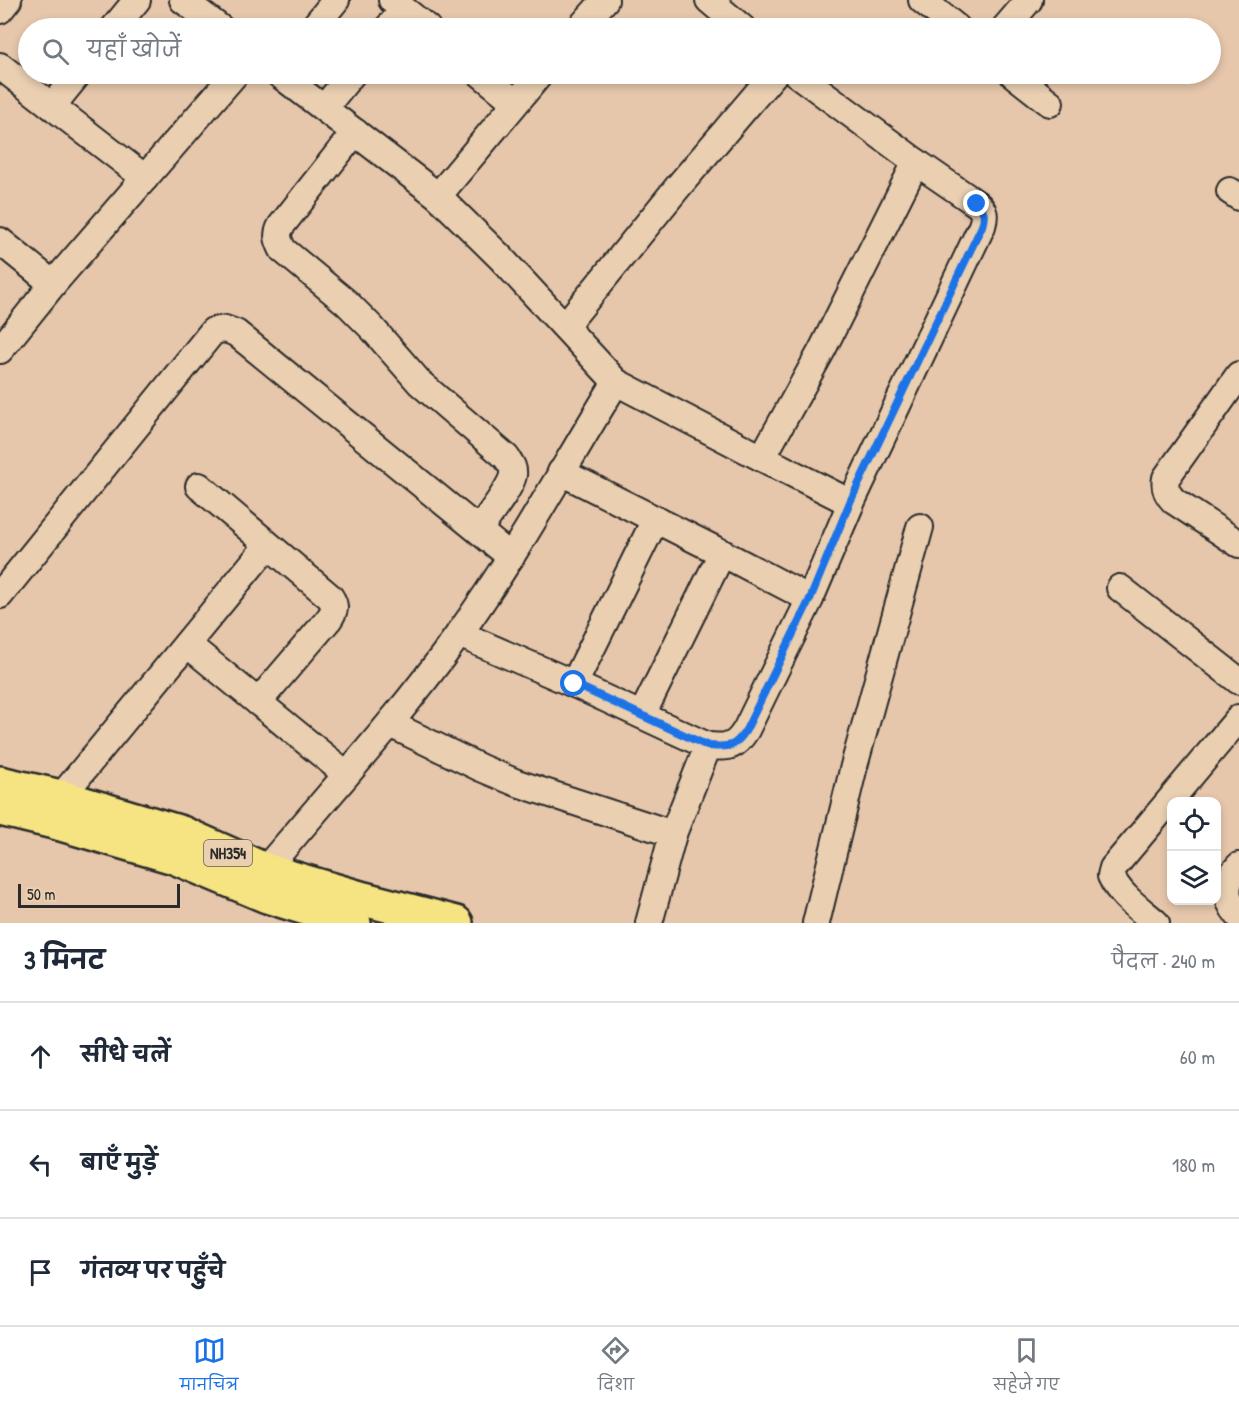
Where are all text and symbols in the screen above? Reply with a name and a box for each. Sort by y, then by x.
search box [18,18,1221,84]
text: यहाँ खोजें [87,34,181,64]
icon: search [39,35,72,68]
route end [963,190,989,216]
route start [560,670,586,696]
map controls [1167,797,1221,905]
button: locate [1167,797,1221,851]
road number: NH354 [204,840,252,866]
button: layers [1167,851,1221,905]
scale bar [18,881,180,908]
text: 50 m [27,883,56,905]
text: 3 मिनट [24,942,105,977]
text: पैदल · 240 m [1112,947,1215,974]
text: सीधे चलें [81,1039,171,1069]
icon: ahead [24,1040,57,1073]
text: 60 m [1180,1043,1215,1070]
text: बाएँ मुड़ें [81,1147,158,1177]
icon: left [24,1148,57,1181]
text: 180 m [1172,1151,1215,1178]
text: गंतव्य पर पहुँचे [81,1255,225,1285]
icon: arrive [24,1256,57,1289]
tab: मानचित्र [180,1334,238,1402]
tab: दिशा [598,1334,634,1402]
tab: सहेजे गए [993,1334,1059,1402]

